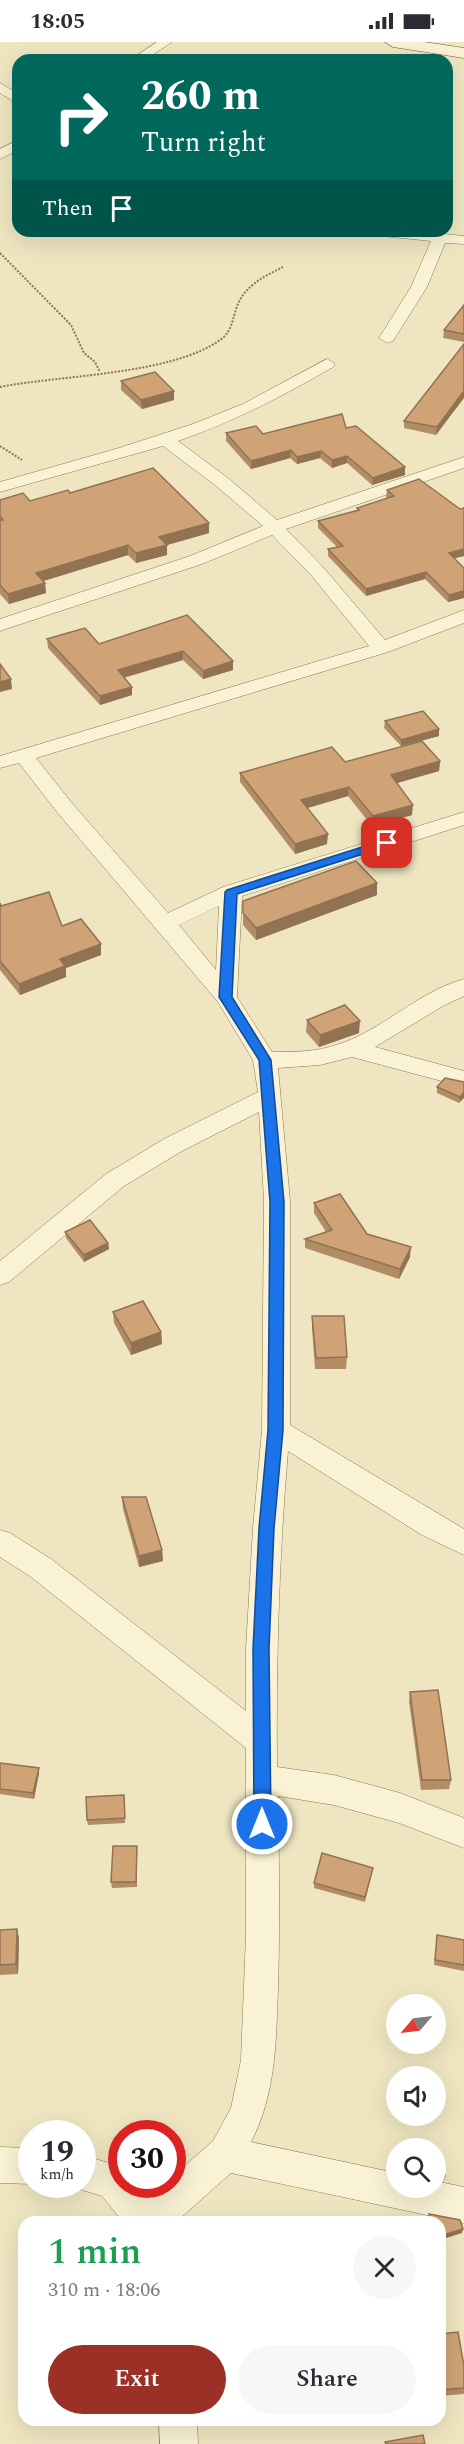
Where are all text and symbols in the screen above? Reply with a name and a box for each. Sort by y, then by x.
text: 18:05 [30,5,85,38]
text: 260 m [141,65,260,128]
icon: right [42,78,120,156]
text: Turn right [141,122,266,164]
text: Then [42,192,93,225]
icon: arrive [105,192,138,225]
pin [361,817,412,868]
icon: arrive [370,826,403,859]
position arrow [230,1792,294,1856]
north arrow [386,1994,446,2054]
map controls [386,1994,446,2198]
button: sound [386,2066,446,2126]
speed limit sign: 30 [108,2120,186,2198]
text: 19 [40,2129,74,2175]
button: search [386,2138,446,2198]
text: km/h [40,2163,74,2186]
text: 1 min [48,2225,141,2280]
button: close [353,2236,416,2299]
text: 310 m · 18:06 [48,2275,160,2305]
button: Exit [48,2345,226,2414]
button: Share [238,2345,416,2414]

